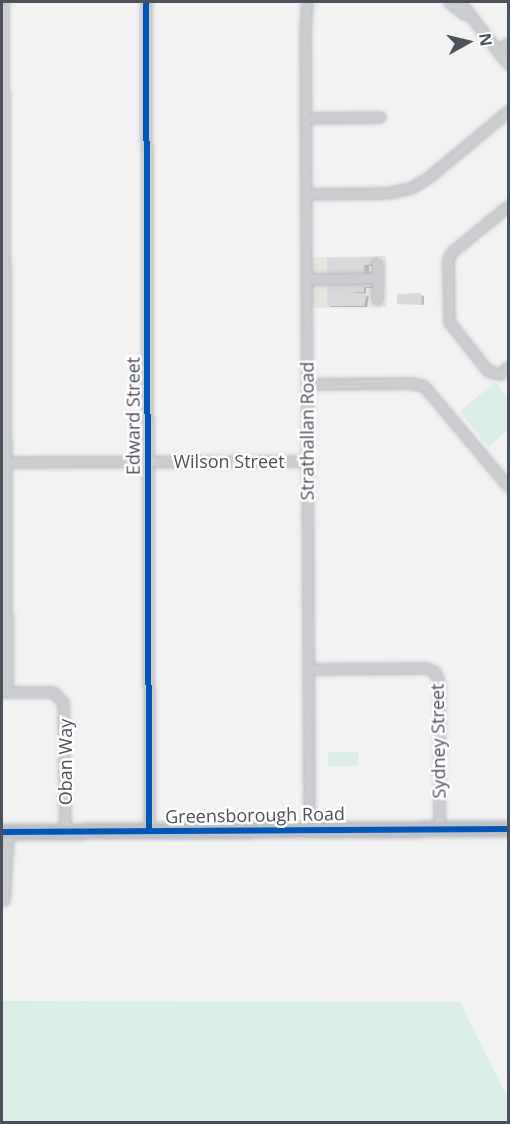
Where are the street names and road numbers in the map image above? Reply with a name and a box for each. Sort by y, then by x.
street label: Edward Street [122,357,144,475]
street label: Strathallan Road [296,362,318,500]
street label: Wilson Street [173,450,285,472]
street label: Sydney Street [426,683,450,799]
street label: Oban Way [54,719,76,805]
street label: Greensborough Road [165,803,345,827]

